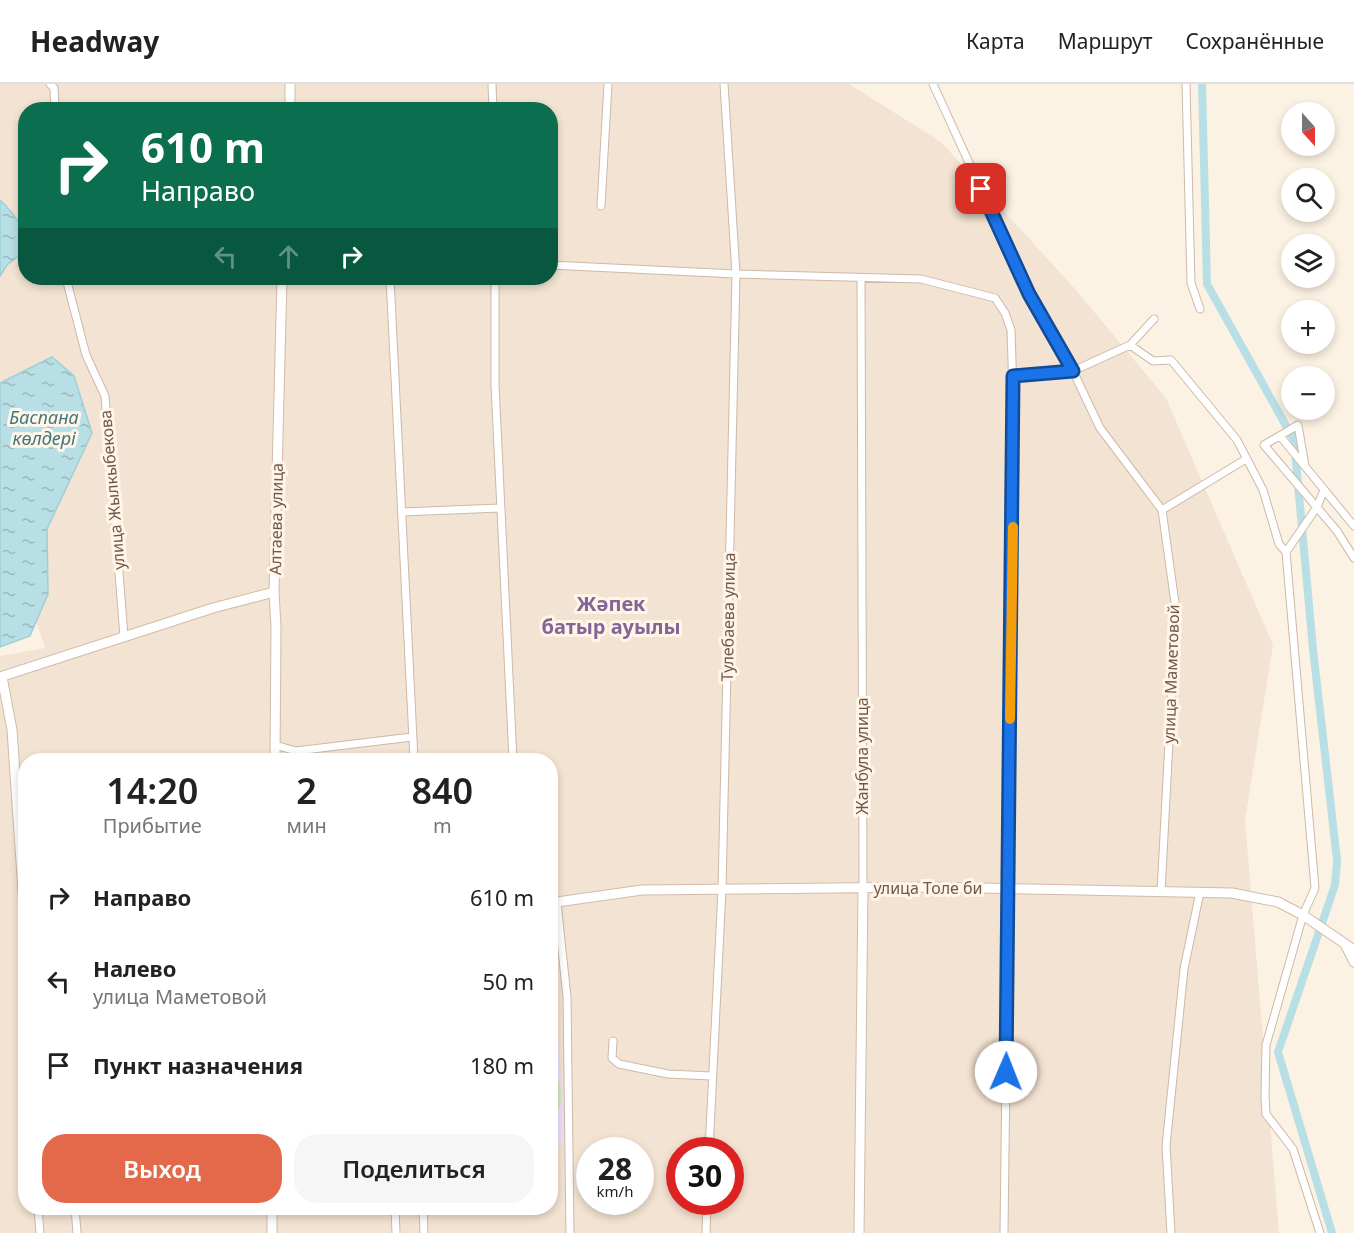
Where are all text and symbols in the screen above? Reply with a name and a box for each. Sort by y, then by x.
text: Headway [30,22,159,60]
text: Карта [966,27,1025,55]
text: Маршрут [1058,27,1153,55]
text: Сохранённые [1186,27,1324,55]
north arrow [1281,102,1335,156]
map controls [1281,102,1335,420]
text: 610 m [141,118,265,175]
icon: right [42,126,120,204]
pin [955,163,1006,214]
button: search [1281,168,1335,222]
text: Направо [141,172,255,209]
icon: arrive [964,172,997,205]
button: layers [1281,234,1335,288]
icon: left [209,240,242,273]
icon: ahead [272,240,305,273]
icon: right [335,240,368,273]
button: + [1281,300,1335,354]
button: − [1281,366,1335,420]
water label: Баспана көлдері [9,405,79,450]
street label: улица Жылкыбекова [94,409,130,571]
street label: Алтаева улица [264,463,288,575]
street label: Тулебаева улица [716,552,740,682]
district label: Жәпек батыр ауылы [541,590,681,640]
street label: улица Маметовой [1158,604,1184,744]
street label: Жанбула улица [851,697,873,815]
text: 14:20 [106,766,198,815]
text: 2 [296,766,317,815]
text: 840 [411,766,473,815]
text: Прибытие [103,812,202,839]
text: мин [287,812,327,839]
text: m [433,812,452,839]
street label: улица Толе би [873,877,983,899]
icon: right [42,881,75,914]
text: Направо [93,882,191,912]
text: 610 m [470,882,534,912]
text: Налево [93,953,176,983]
icon: left [42,965,75,998]
text: 50 m [483,966,534,996]
text: улица Маметовой [93,983,267,1010]
position arrow [974,1040,1038,1104]
icon: arrive [42,1049,75,1082]
text: Пункт назначения [93,1050,303,1080]
text: 180 m [470,1050,534,1080]
button: Выход [42,1134,282,1203]
button: Поделиться [294,1134,534,1203]
speed limit sign: 30 [666,1137,744,1215]
text: 28 [598,1148,632,1189]
text: km/h [597,1181,633,1201]

